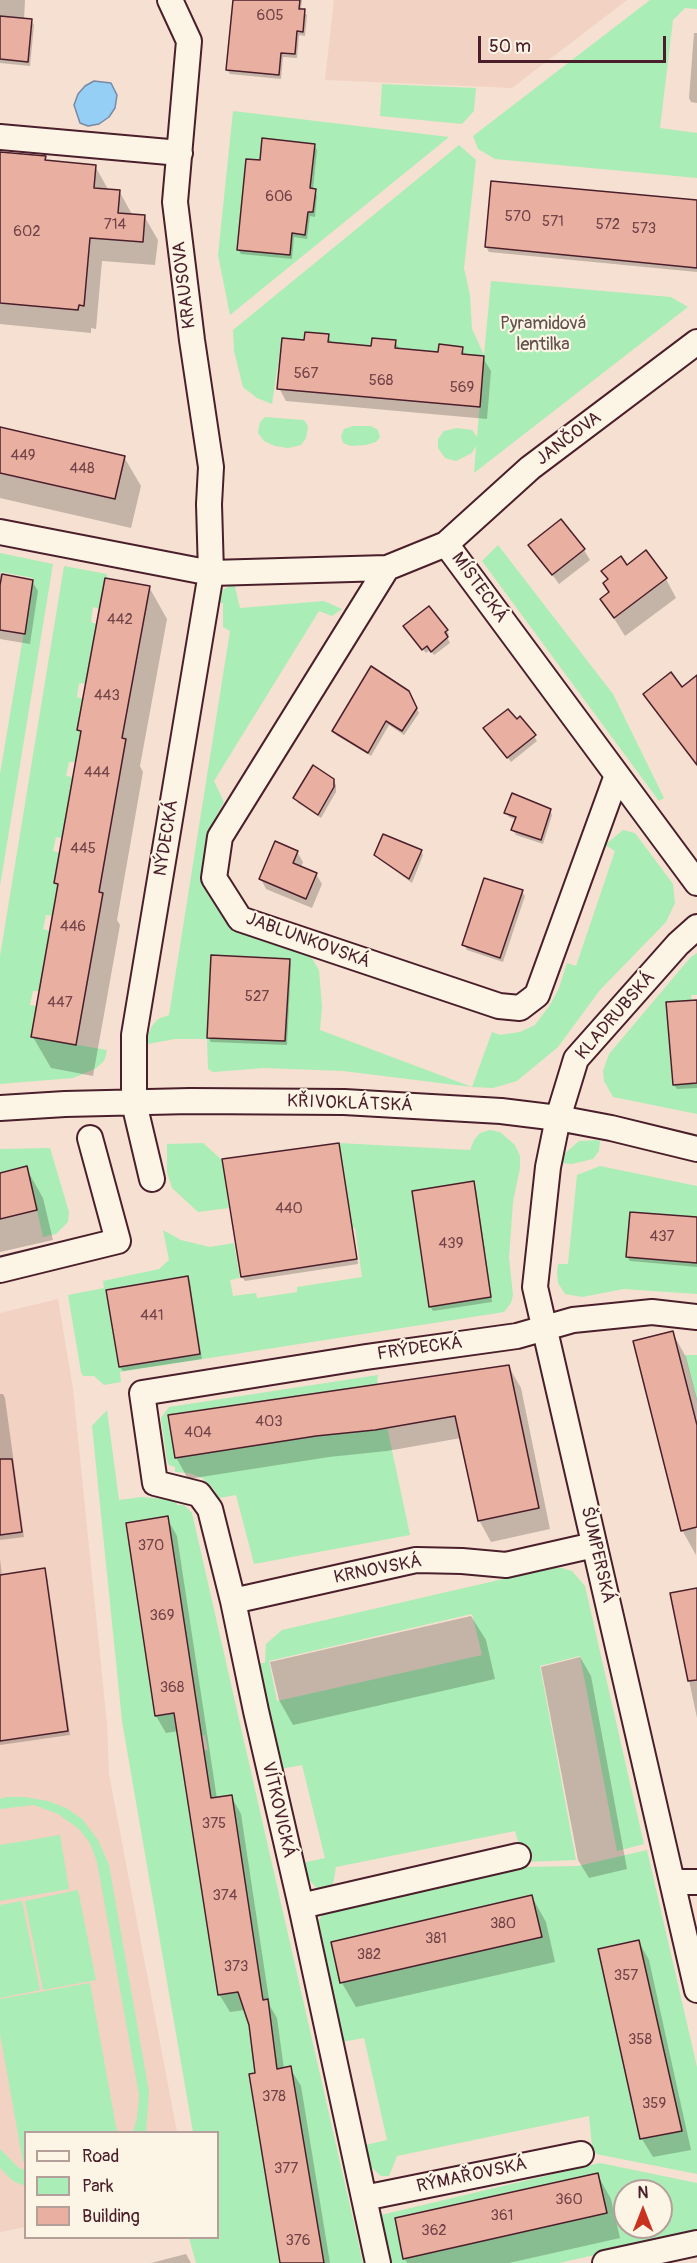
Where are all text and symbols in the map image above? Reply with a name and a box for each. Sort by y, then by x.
house number: 605 [256,7,284,25]
scale bar [481,24,668,62]
text: 50 m [489,35,531,58]
house number: 606 [265,188,293,206]
house number: 570 [505,208,531,226]
house number: 571 [542,213,564,231]
house number: 714 [104,216,126,234]
house number: 572 [596,216,620,234]
house number: 573 [632,220,656,238]
house number: 602 [13,223,41,241]
street label: KRAUSOVA [169,240,201,330]
park label: Pyramidová lentilka [500,313,586,356]
house number: 567 [294,365,318,383]
house number: 568 [369,372,393,390]
house number: 569 [450,379,474,397]
street label: JANČOVA [532,407,606,471]
house number: 449 [10,447,36,465]
house number: 448 [70,460,94,478]
street label: MÍSTECKÁ [446,548,512,628]
house number: 442 [107,611,133,629]
house number: 443 [94,687,120,705]
house number: 444 [84,764,110,782]
street label: NÝDECKÁ [150,798,184,878]
house number: 445 [70,840,96,858]
street label: JABLUNKOVSKÁ [243,908,373,974]
house number: 446 [60,918,86,936]
street label: KLADRUBSKÁ [572,967,660,1065]
house number: 527 [245,988,269,1006]
house number: 447 [47,994,73,1012]
street label: KŘIVOKLÁTSKÁ [287,1091,413,1117]
house number: 440 [275,1200,303,1218]
house number: 437 [649,1228,675,1246]
house number: 439 [439,1235,463,1253]
house number: 441 [140,1307,164,1325]
street label: FRÝDECKÁ [376,1332,464,1366]
house number: 403 [255,1413,283,1431]
house number: 404 [184,1424,212,1442]
street label: ŠUMPERSKÁ [575,1504,619,1606]
house number: 370 [138,1537,164,1555]
street label: KRNOVSKÁ [332,1551,424,1589]
house number: 369 [150,1607,174,1625]
house number: 368 [160,1679,184,1697]
street label: VÍTKOVICKÁ [256,1760,300,1860]
house number: 375 [202,1815,226,1833]
house number: 374 [212,1887,238,1905]
house number: 380 [490,1915,516,1933]
house number: 381 [425,1930,447,1948]
house number: 382 [357,1946,381,1964]
house number: 373 [224,1958,248,1976]
house number: 357 [614,1967,638,1985]
house number: 358 [628,2031,652,2049]
house number: 378 [262,2088,286,2106]
house number: 359 [642,2095,666,2113]
legend [24,2131,219,2239]
text: Road [82,2145,119,2168]
street label: RÝMAŘOVSKÁ [415,2154,529,2198]
house number: 377 [274,2160,298,2178]
text: Park [82,2175,114,2198]
north arrow [613,2179,673,2239]
text: N [638,2183,648,2203]
house number: 360 [555,2191,583,2209]
text: Building [82,2205,140,2228]
house number: 361 [491,2207,513,2225]
house number: 362 [421,2222,447,2240]
house number: 376 [285,2232,311,2250]

